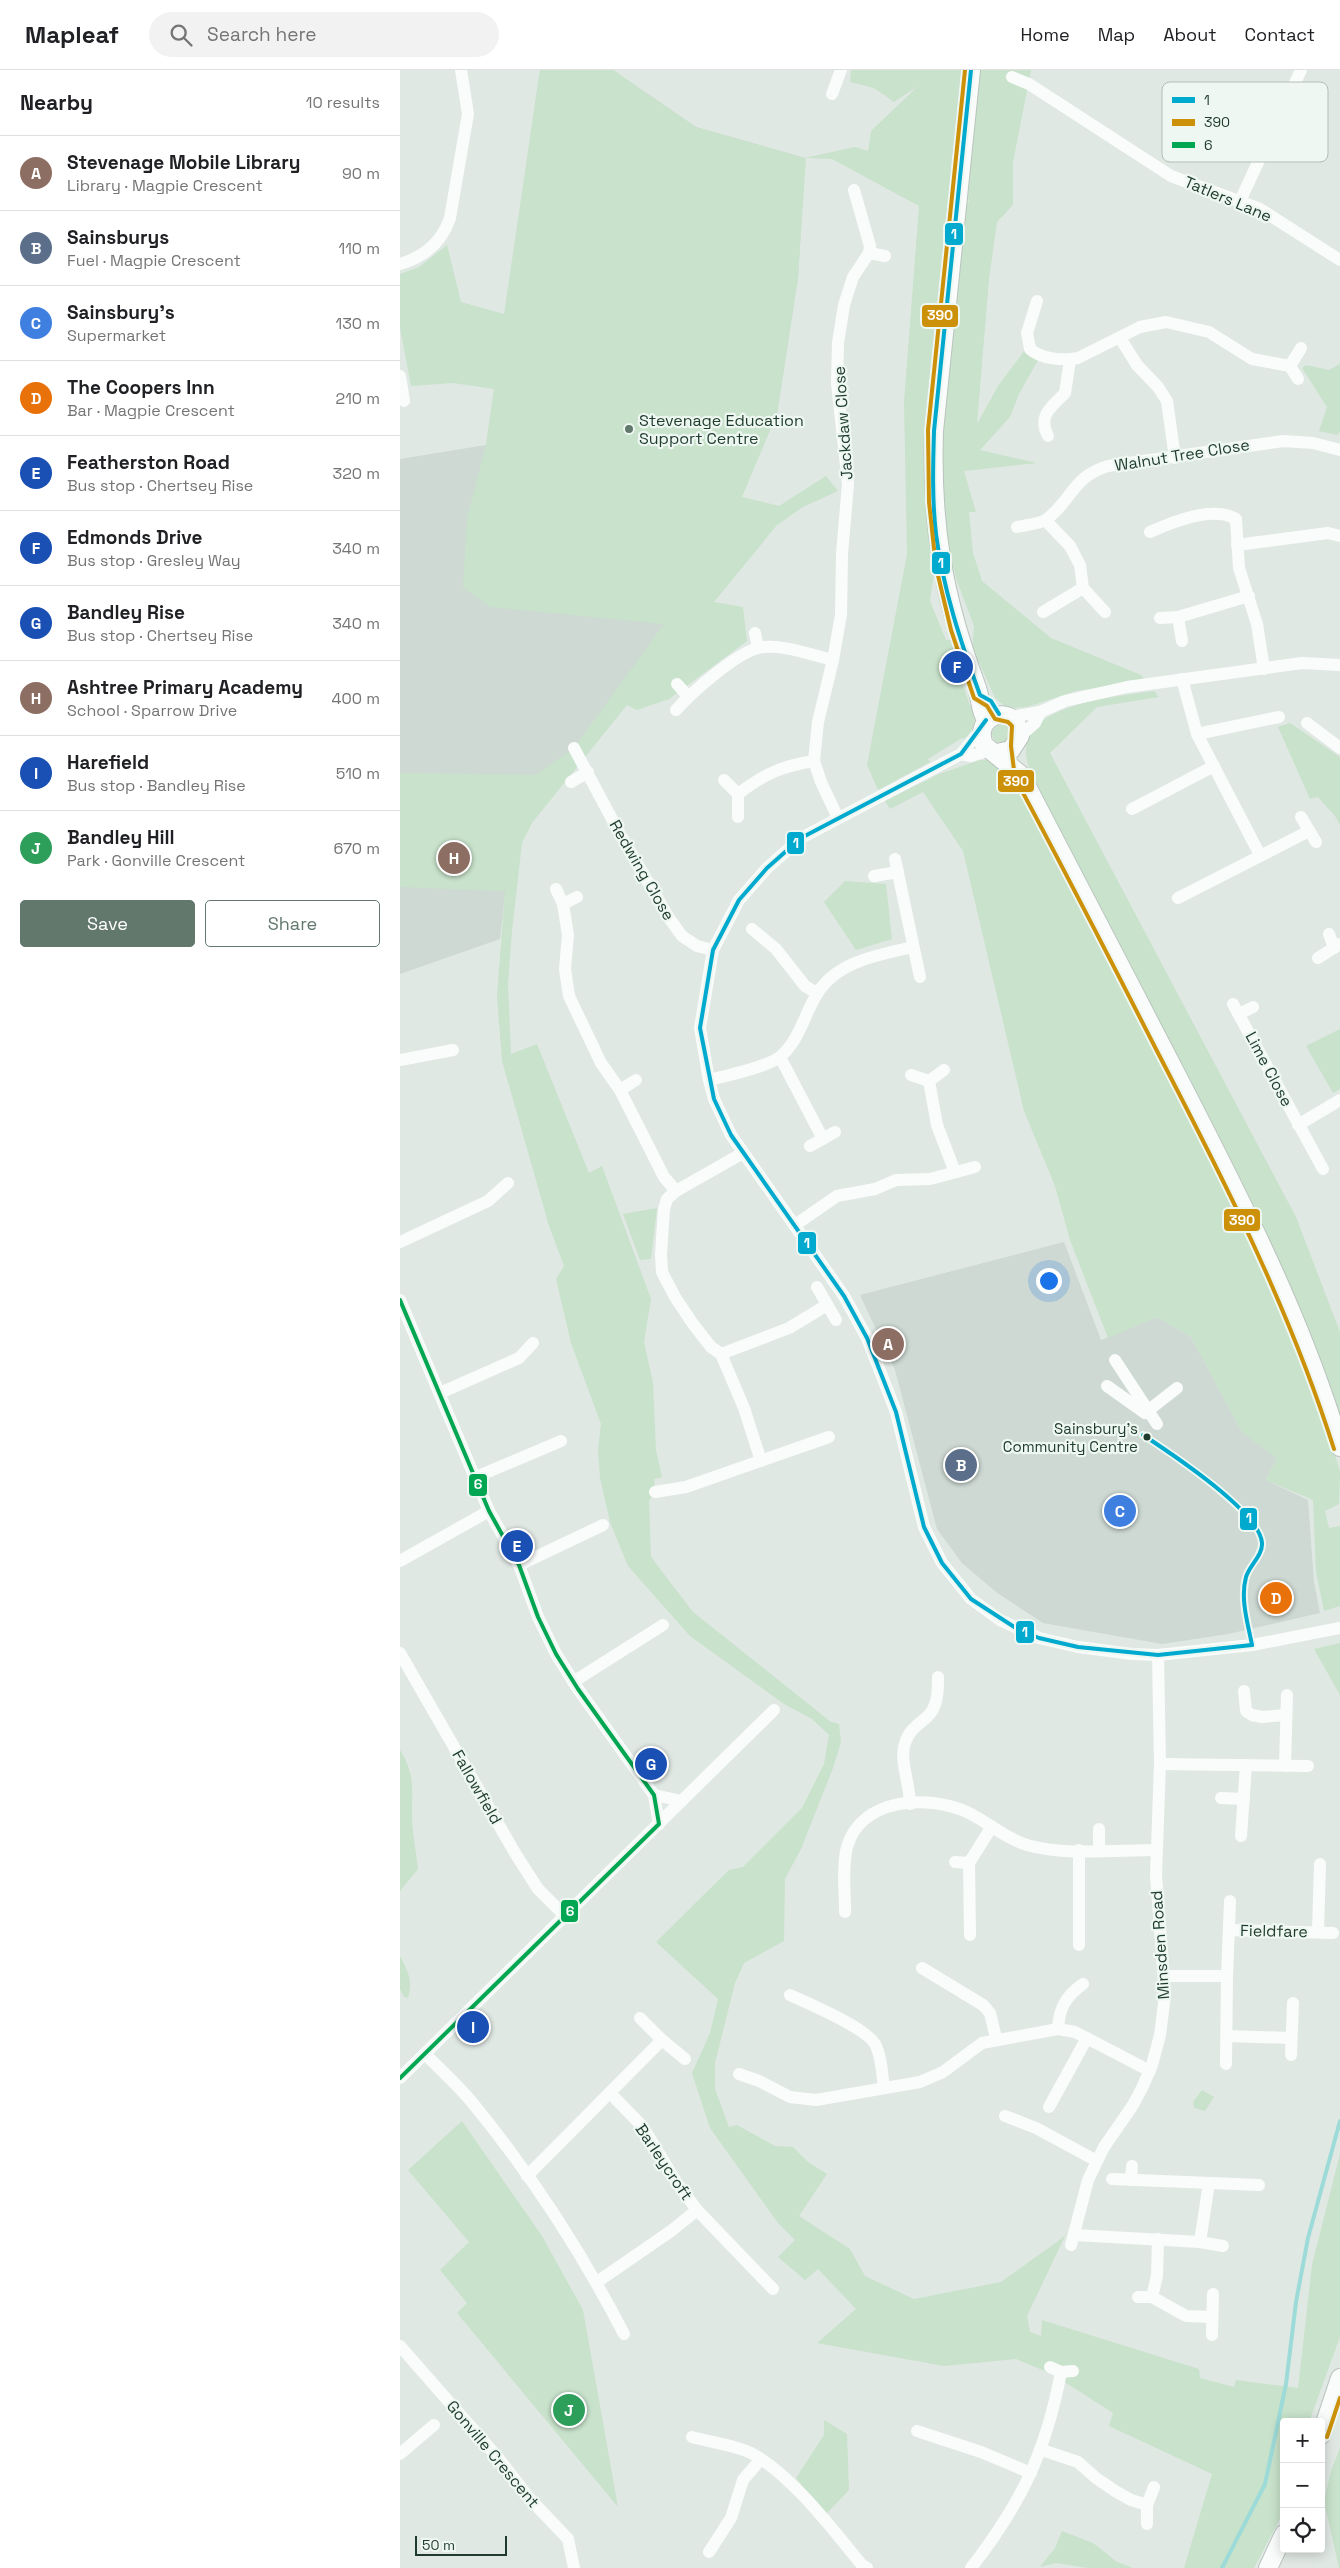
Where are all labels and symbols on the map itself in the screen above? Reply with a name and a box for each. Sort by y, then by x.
legend [1162,82,1328,162]
text: 1 [1204,91,1210,109]
text: 390 [1204,113,1230,131]
text: 6 [1204,136,1213,154]
street label: Tatlers Lane [1181,171,1275,227]
line badge: 1 [944,222,964,246]
text: 1 [951,225,957,243]
line badge: 390 [921,304,959,328]
text: 390 [927,306,953,324]
street label: Jackdaw Close [829,365,857,481]
place label: Stevenage Education Support Centre [639,410,804,449]
marker: Stevenage Education Support Centre [623,423,635,435]
street label: Walnut Tree Close [1113,434,1251,476]
line badge: 1 [931,551,951,575]
text: 1 [938,554,944,572]
pin: F [941,648,973,686]
line badge: 390 [997,769,1035,793]
text: 390 [1003,772,1029,790]
street label: Redwing Close [605,816,679,924]
line badge: 1 [786,831,805,855]
text: 1 [793,834,799,852]
pin: H [438,839,470,877]
street label: Lime Close [1240,1028,1298,1110]
line badge: 390 [1223,1208,1261,1232]
text: 390 [1229,1211,1255,1229]
line badge: 1 [797,1231,817,1255]
text: 1 [804,1234,810,1252]
your location [1036,1268,1062,1294]
pin: A [872,1325,904,1363]
place label: Sainsbury's Community Centre [1003,1419,1138,1456]
marker: Sainsbury's Community Centre [1142,1432,1152,1442]
pin: B [945,1446,977,1484]
line badge: 6 [468,1473,488,1497]
text: 6 [474,1475,483,1493]
pin: C [1104,1492,1136,1530]
line badge: 1 [1239,1507,1258,1531]
text: 1 [1246,1509,1252,1527]
pin: E [501,1527,533,1565]
pin: D [1260,1579,1292,1617]
line badge: 1 [1015,1620,1035,1644]
text: 1 [1022,1623,1028,1641]
pin: G [635,1745,667,1783]
street label: Fallowfield [447,1746,507,1828]
street label: Minsden Road [1146,1890,1174,2000]
line badge: 6 [560,1899,579,1923]
text: 6 [566,1902,575,1920]
street label: Fieldfare [1240,1920,1308,1942]
pin: I [457,2008,489,2046]
street label: Barleycroft [631,2120,697,2204]
pin: J [553,2391,585,2429]
street label: Gonville Crescent [442,2396,544,2512]
scale bar [415,2533,508,2556]

